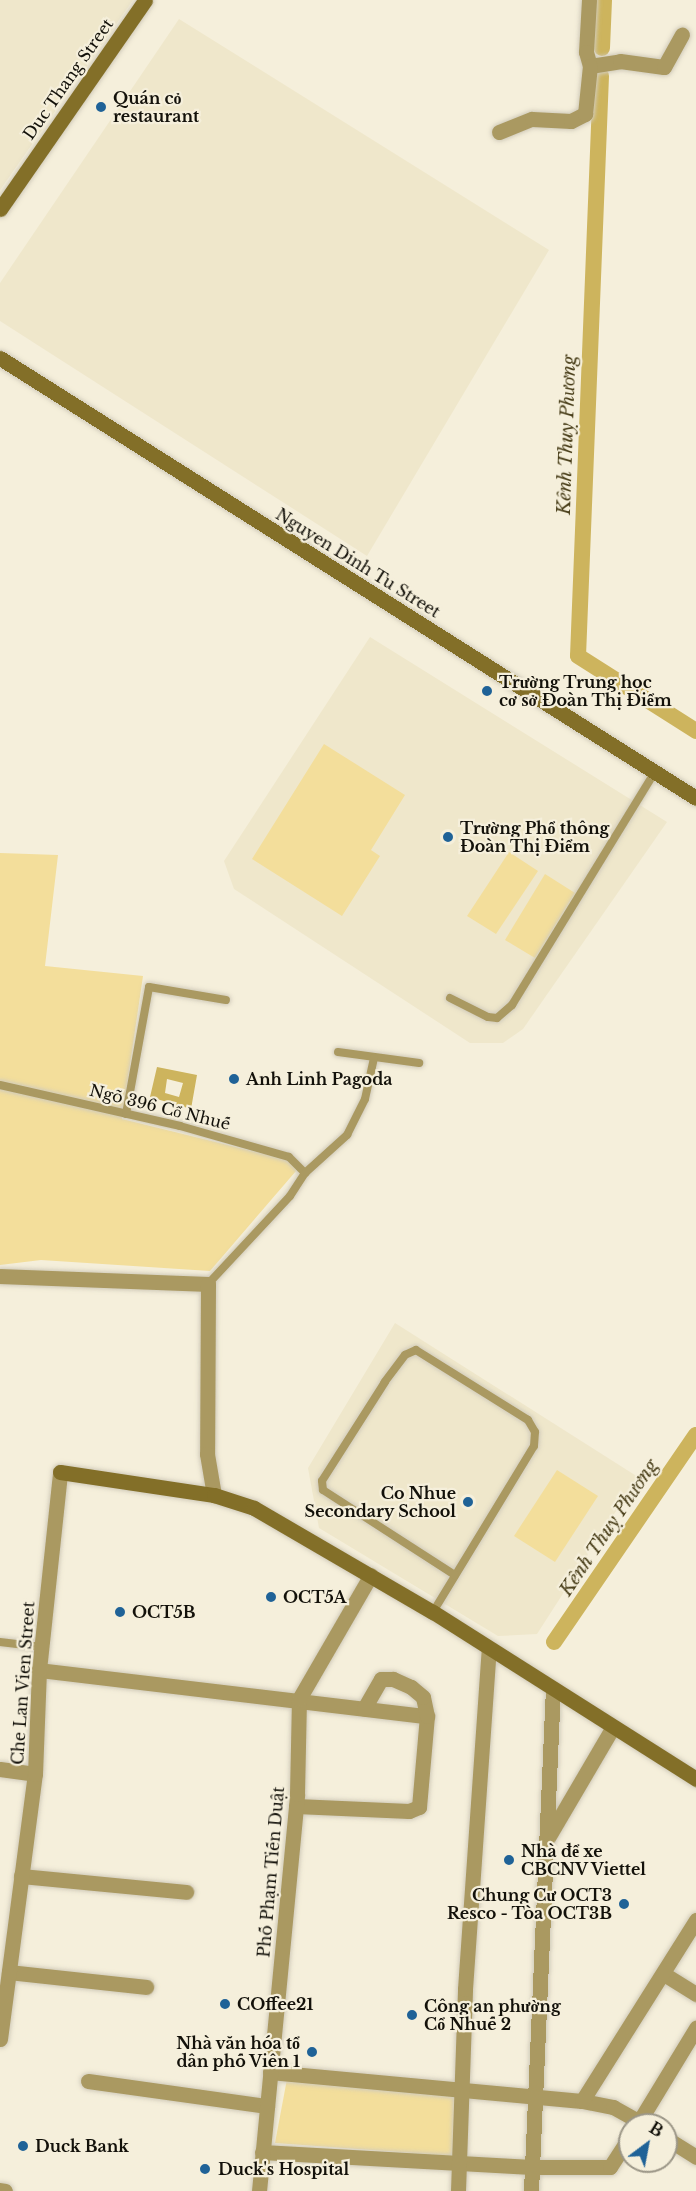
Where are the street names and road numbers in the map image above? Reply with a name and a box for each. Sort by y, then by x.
street label: Duc Thang Street [19,14,117,144]
street label: Nguyen Dinh Tu Street [272,504,444,622]
street label: Ngõ 396 Cổ Nhuế [88,1080,232,1134]
street label: Che Lan Vien Street [8,1600,38,1766]
street label: Phố Phạm Tiến Duật [254,1785,288,1959]

